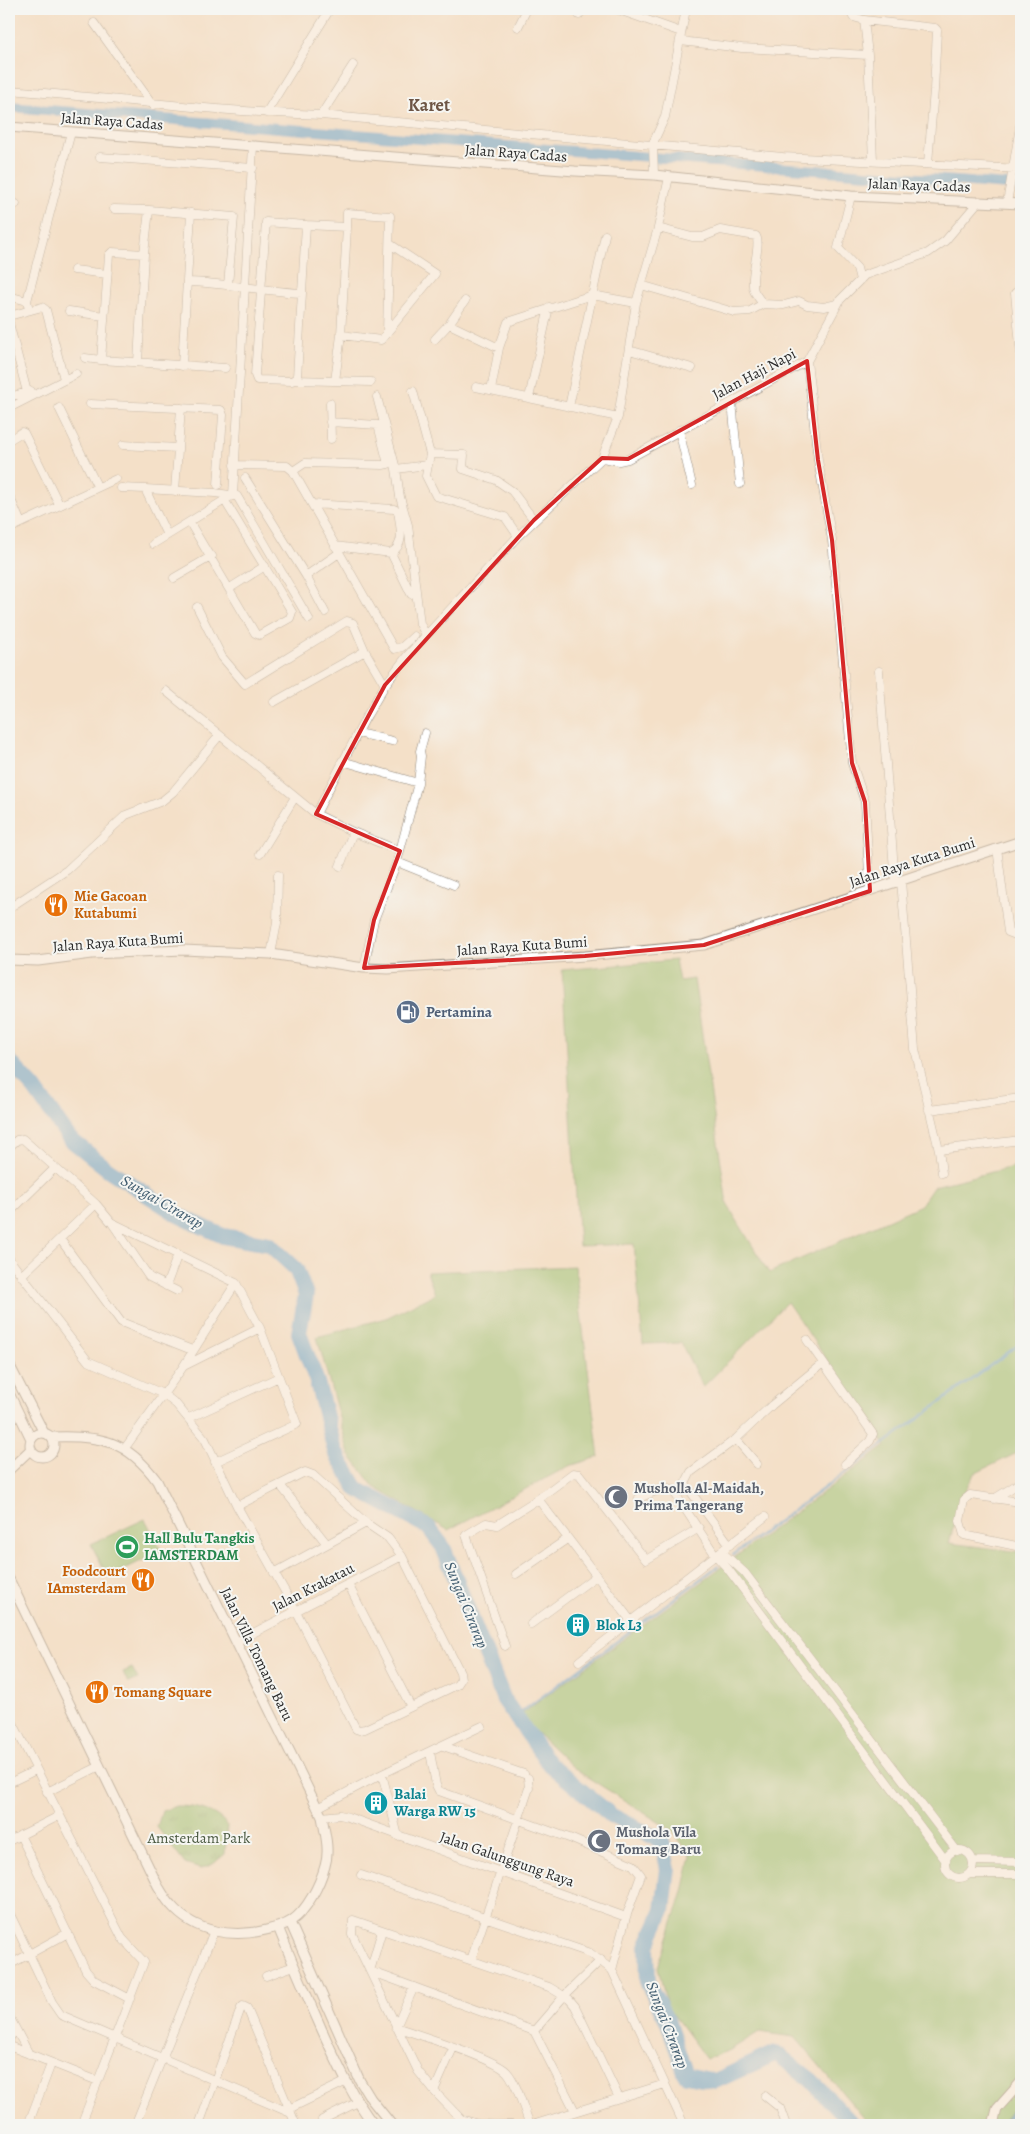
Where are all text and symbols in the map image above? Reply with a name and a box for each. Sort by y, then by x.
district label: Karet [408,93,450,117]
street label: Jalan Raya Cadas [60,107,164,135]
street label: Jalan Raya Cadas [464,139,568,167]
street label: Jalan Raya Cadas [867,173,971,197]
street label: Jalan Haji Napi [709,344,799,404]
street label: Jalan Raya Kuta Bumi [847,832,977,892]
place label: Mie Gacoan Kutabumi [74,886,148,923]
restaurant icon: Mie Gacoan Kutabumi [43,892,69,918]
street label: Jalan Raya Kuta Bumi [52,927,184,957]
street label: Jalan Raya Kuta Bumi [456,931,588,961]
fuel station icon: Pertamina [395,999,421,1025]
place label: Pertamina [426,1002,493,1022]
water label: Sungai Cirarap [117,1170,207,1234]
place label: Musholla Al-Maidah, Prima Tangerang [634,1478,764,1515]
mosque icon: Musholla Al-Maidah, Prima Tangerang [603,1484,629,1510]
place label: Hall Bulu Tangkis IAMSTERDAM [144,1528,255,1565]
sports icon: Hall Bulu Tangkis IAMSTERDAM [114,1534,140,1560]
street label: Jalan Krakatau [269,1557,358,1616]
water label: Sungai Cirarap [439,1558,493,1652]
place label: Foodcourt IAmsterdam [47,1561,126,1598]
restaurant icon: Foodcourt IAmsterdam [130,1567,156,1593]
street label: Jalan Villa Tomang Baru [216,1584,298,1725]
building icon: Blok L3 [565,1612,591,1638]
place label: Blok L3 [596,1615,642,1635]
restaurant icon: Tomang Square [84,1679,110,1705]
place label: Tomang Square [114,1682,212,1702]
place label: Balai Warga RW 15 [393,1784,476,1821]
building icon: Balai Warga RW 15 [363,1790,389,1816]
place label: Mushola Vila Tomang Baru [616,1822,702,1859]
street label: Jalan Galunggung Raya [437,1827,577,1891]
park label: Amsterdam Park [147,1828,251,1848]
mosque icon: Mushola Vila Tomang Baru [586,1828,612,1854]
water label: Sungai Cirarap [640,1978,694,2072]

